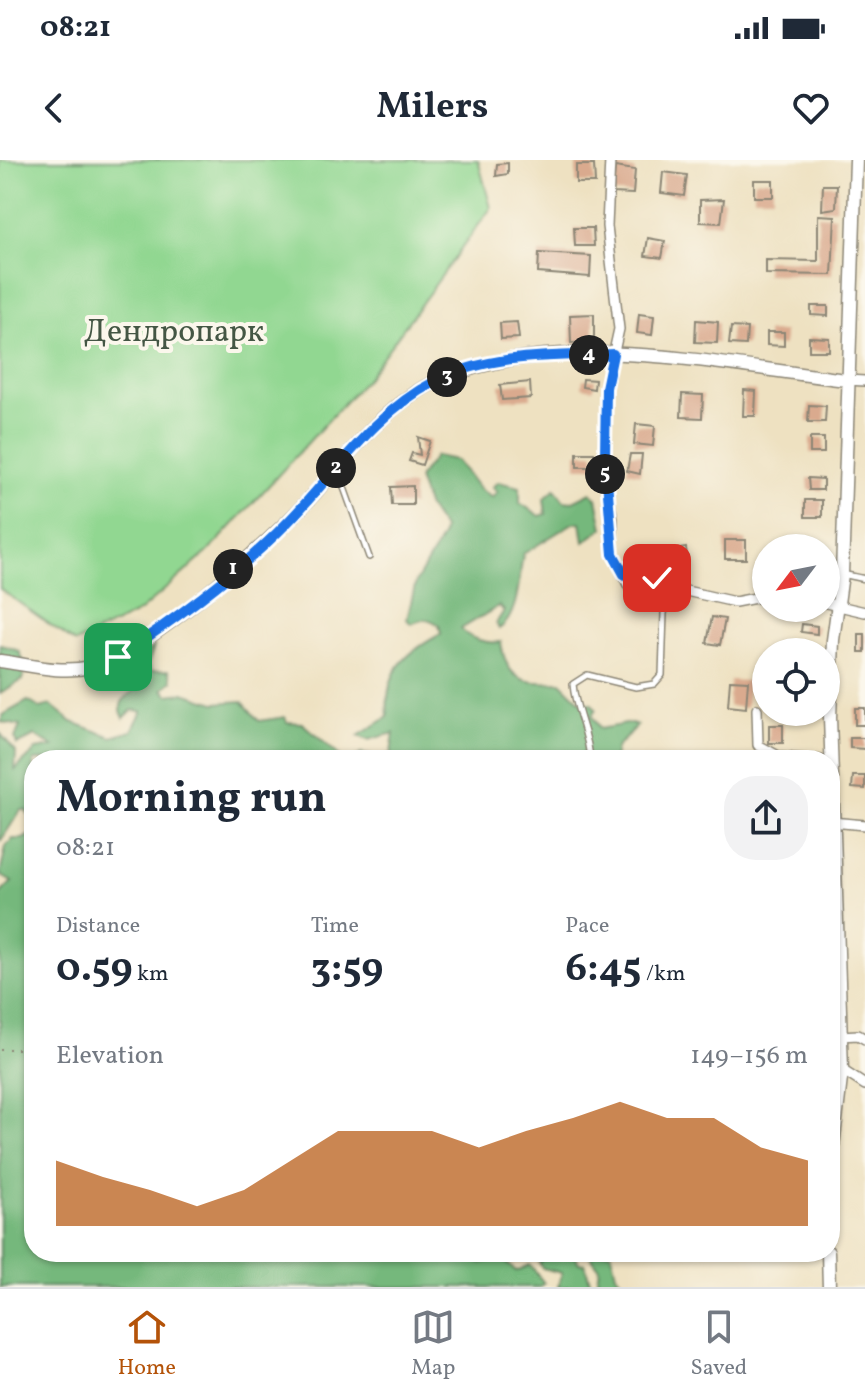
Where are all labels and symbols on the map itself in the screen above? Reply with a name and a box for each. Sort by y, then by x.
park label: Дендропарк [84,311,264,355]
pin: 4 [569,335,609,375]
pin: 3 [427,357,467,397]
pin: 2 [316,448,356,488]
pin: 5 [585,454,625,494]
north arrow [752,534,840,622]
pin [623,544,691,612]
pin: 1 [213,549,253,589]
pin [84,623,152,691]

